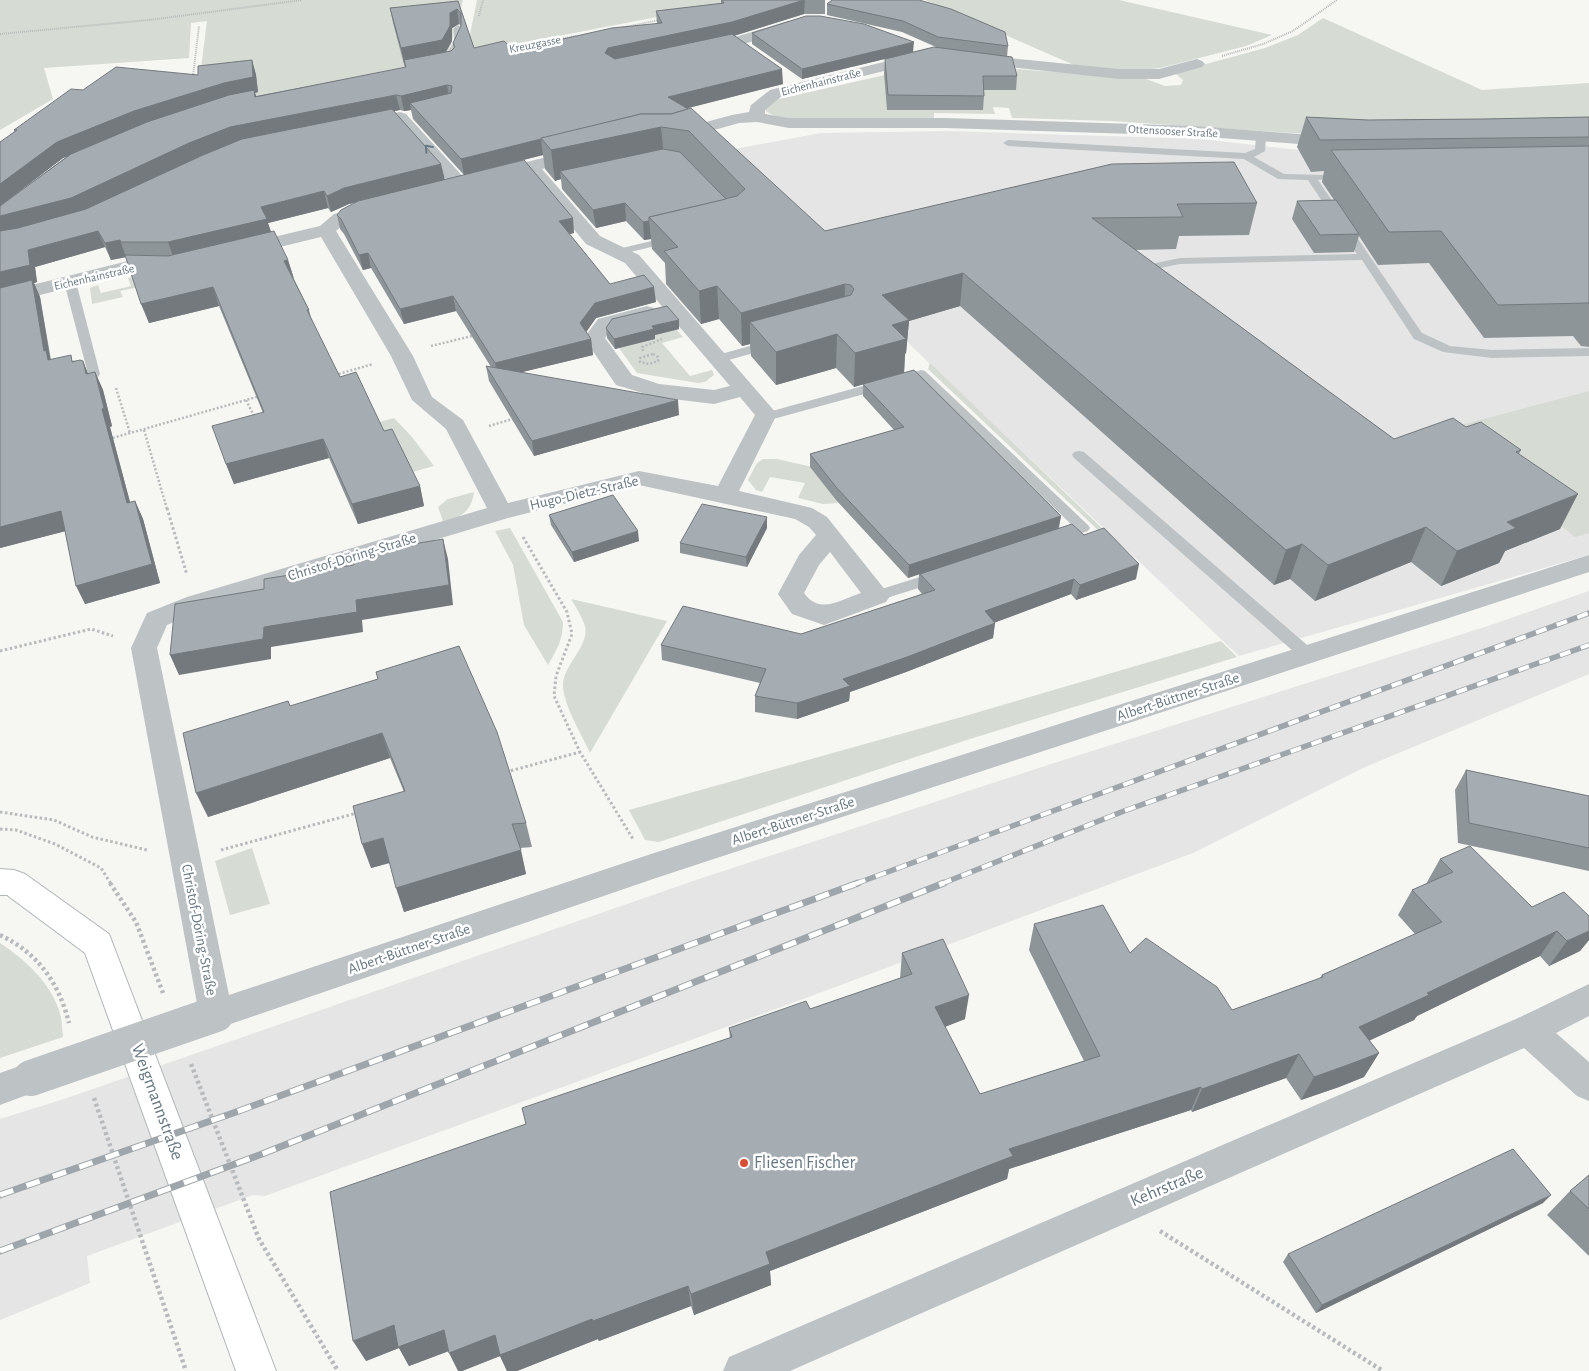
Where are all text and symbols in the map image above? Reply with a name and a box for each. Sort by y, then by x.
street label: Kreuzgasse [508,33,562,55]
street label: Eichenhainstraße [780,66,862,98]
street label: Ottensooser Straße [1128,123,1218,139]
one-way arrow [425,144,434,153]
street label: Eichenhainstraße [53,262,135,292]
street label: Hugo-Dietz-Straße [528,473,640,513]
street label: Christof-Döring-Straße [286,530,418,584]
street label: Albert-Büttner-Straße [1115,670,1241,724]
street label: Albert-Büttner-Straße [730,794,856,848]
street label: Christof-Döring-Straße [179,863,219,997]
street label: Albert-Büttner-Straße [346,921,472,977]
street label: Weigmannstraße [128,1041,186,1163]
place label: Fliesen Fischer [754,1154,856,1172]
marker: Fliesen Fischer [738,1157,750,1169]
street label: Kehrstraße [1128,1164,1206,1210]

